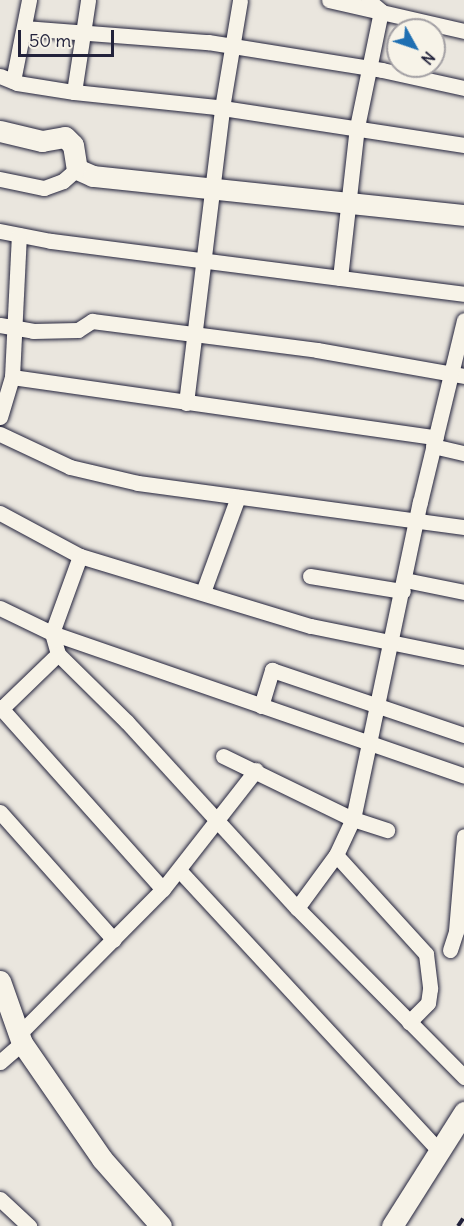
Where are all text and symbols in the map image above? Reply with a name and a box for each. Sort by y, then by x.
scale bar [21,18,117,56]
north arrow [386,18,446,78]
text: 50 m [29,29,71,52]
text: N [417,48,439,69]

